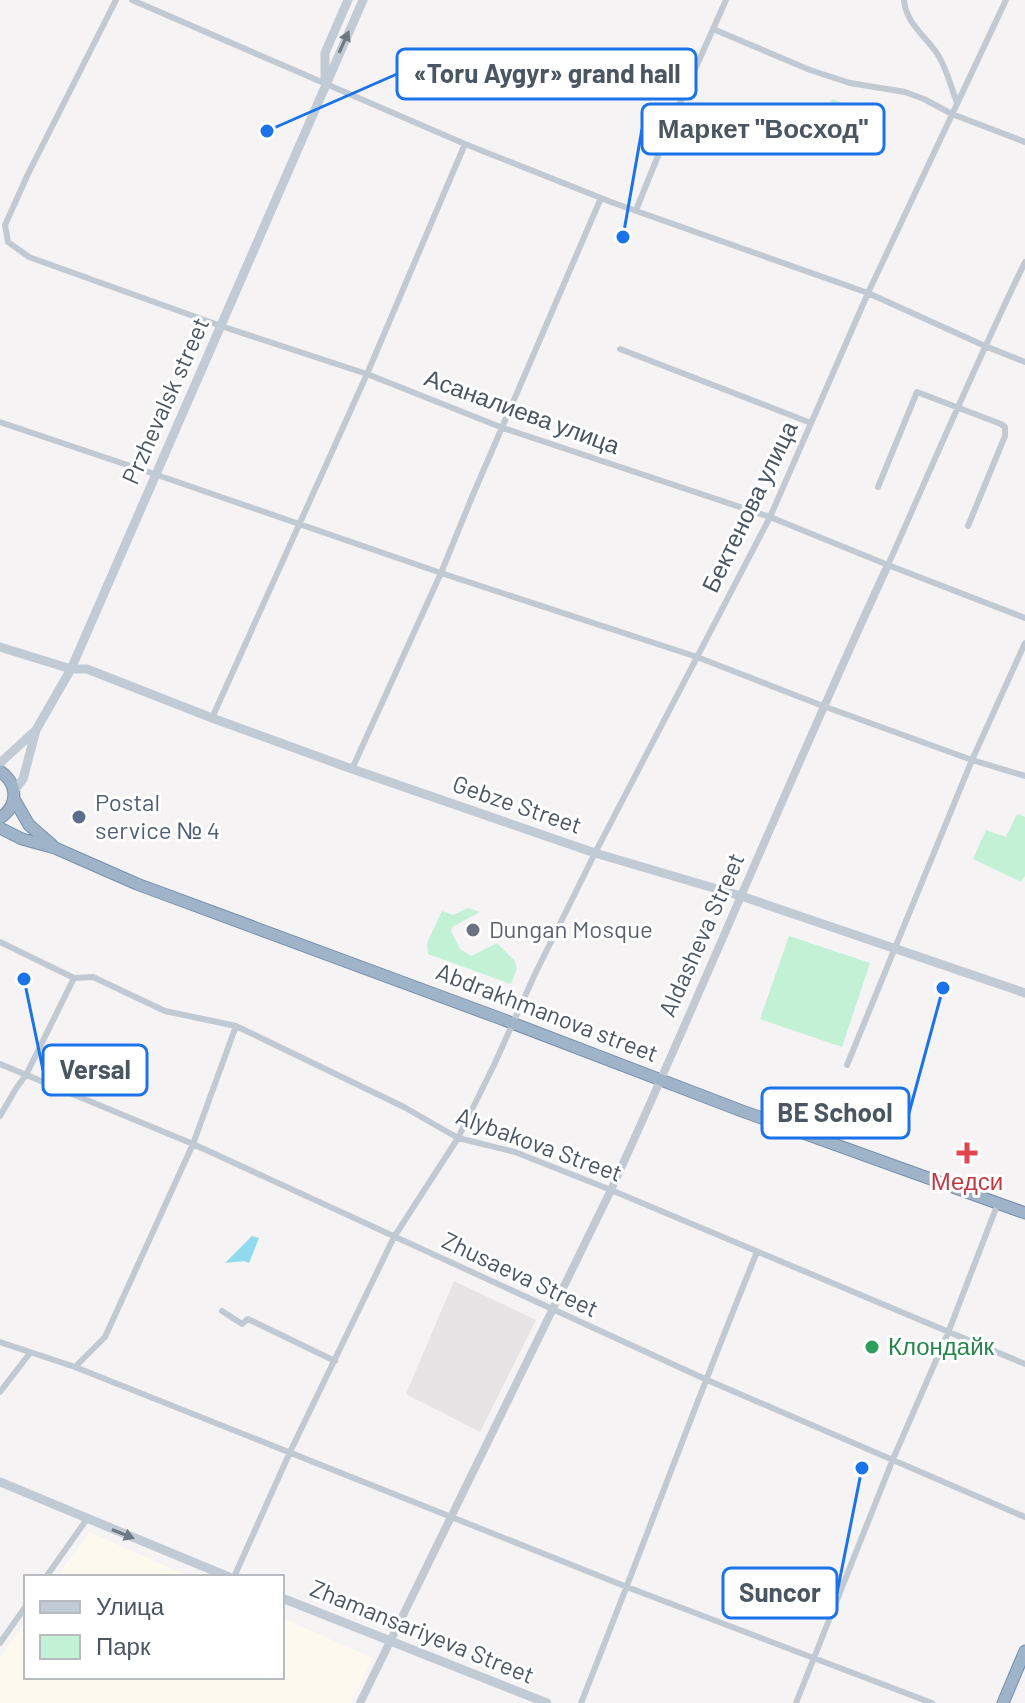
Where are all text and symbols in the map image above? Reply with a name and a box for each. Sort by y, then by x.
one-way arrow [337,30,351,54]
callout: «Toru Aygyr» grand hall [397,49,696,99]
text: «Toru Aygyr» grand hall [413,57,681,88]
callout: Маркет "Восход" [642,104,884,154]
text: Маркет "Восход" [658,112,869,143]
street label: Przhevalsk street [115,313,214,488]
street label: Асаналиева улица [421,362,625,460]
street label: Бектенова улица [695,415,803,597]
street label: Gebze Street [449,768,586,839]
place label: Postal service № 4 [95,787,220,844]
marker: Postal service № 4 [70,808,88,826]
street label: Aldasheva Street [652,848,750,1021]
place label: Dungan Mosque [489,914,653,943]
marker: Dungan Mosque [464,921,482,939]
street label: Abdrakhmanova street [433,956,663,1067]
callout: Versal [43,1045,147,1095]
text: Versal [59,1053,131,1084]
callout: BE School [762,1088,909,1138]
text: BE School [777,1096,893,1127]
street label: Alybakova Street [453,1100,626,1187]
marker: Медси [956,1142,978,1164]
place label: Медси [931,1166,1003,1195]
street label: Zhusaeva Street [438,1225,603,1322]
place label: Клондайк [888,1331,995,1360]
marker: Клондайк [863,1338,881,1356]
one-way arrow [111,1528,135,1541]
callout: Suncor [723,1568,837,1618]
street label: Zhamansariyeva Street [306,1572,539,1689]
legend [24,1575,284,1679]
text: Suncor [739,1576,821,1607]
text: Улица [96,1591,165,1620]
text: Парк [96,1631,151,1660]

